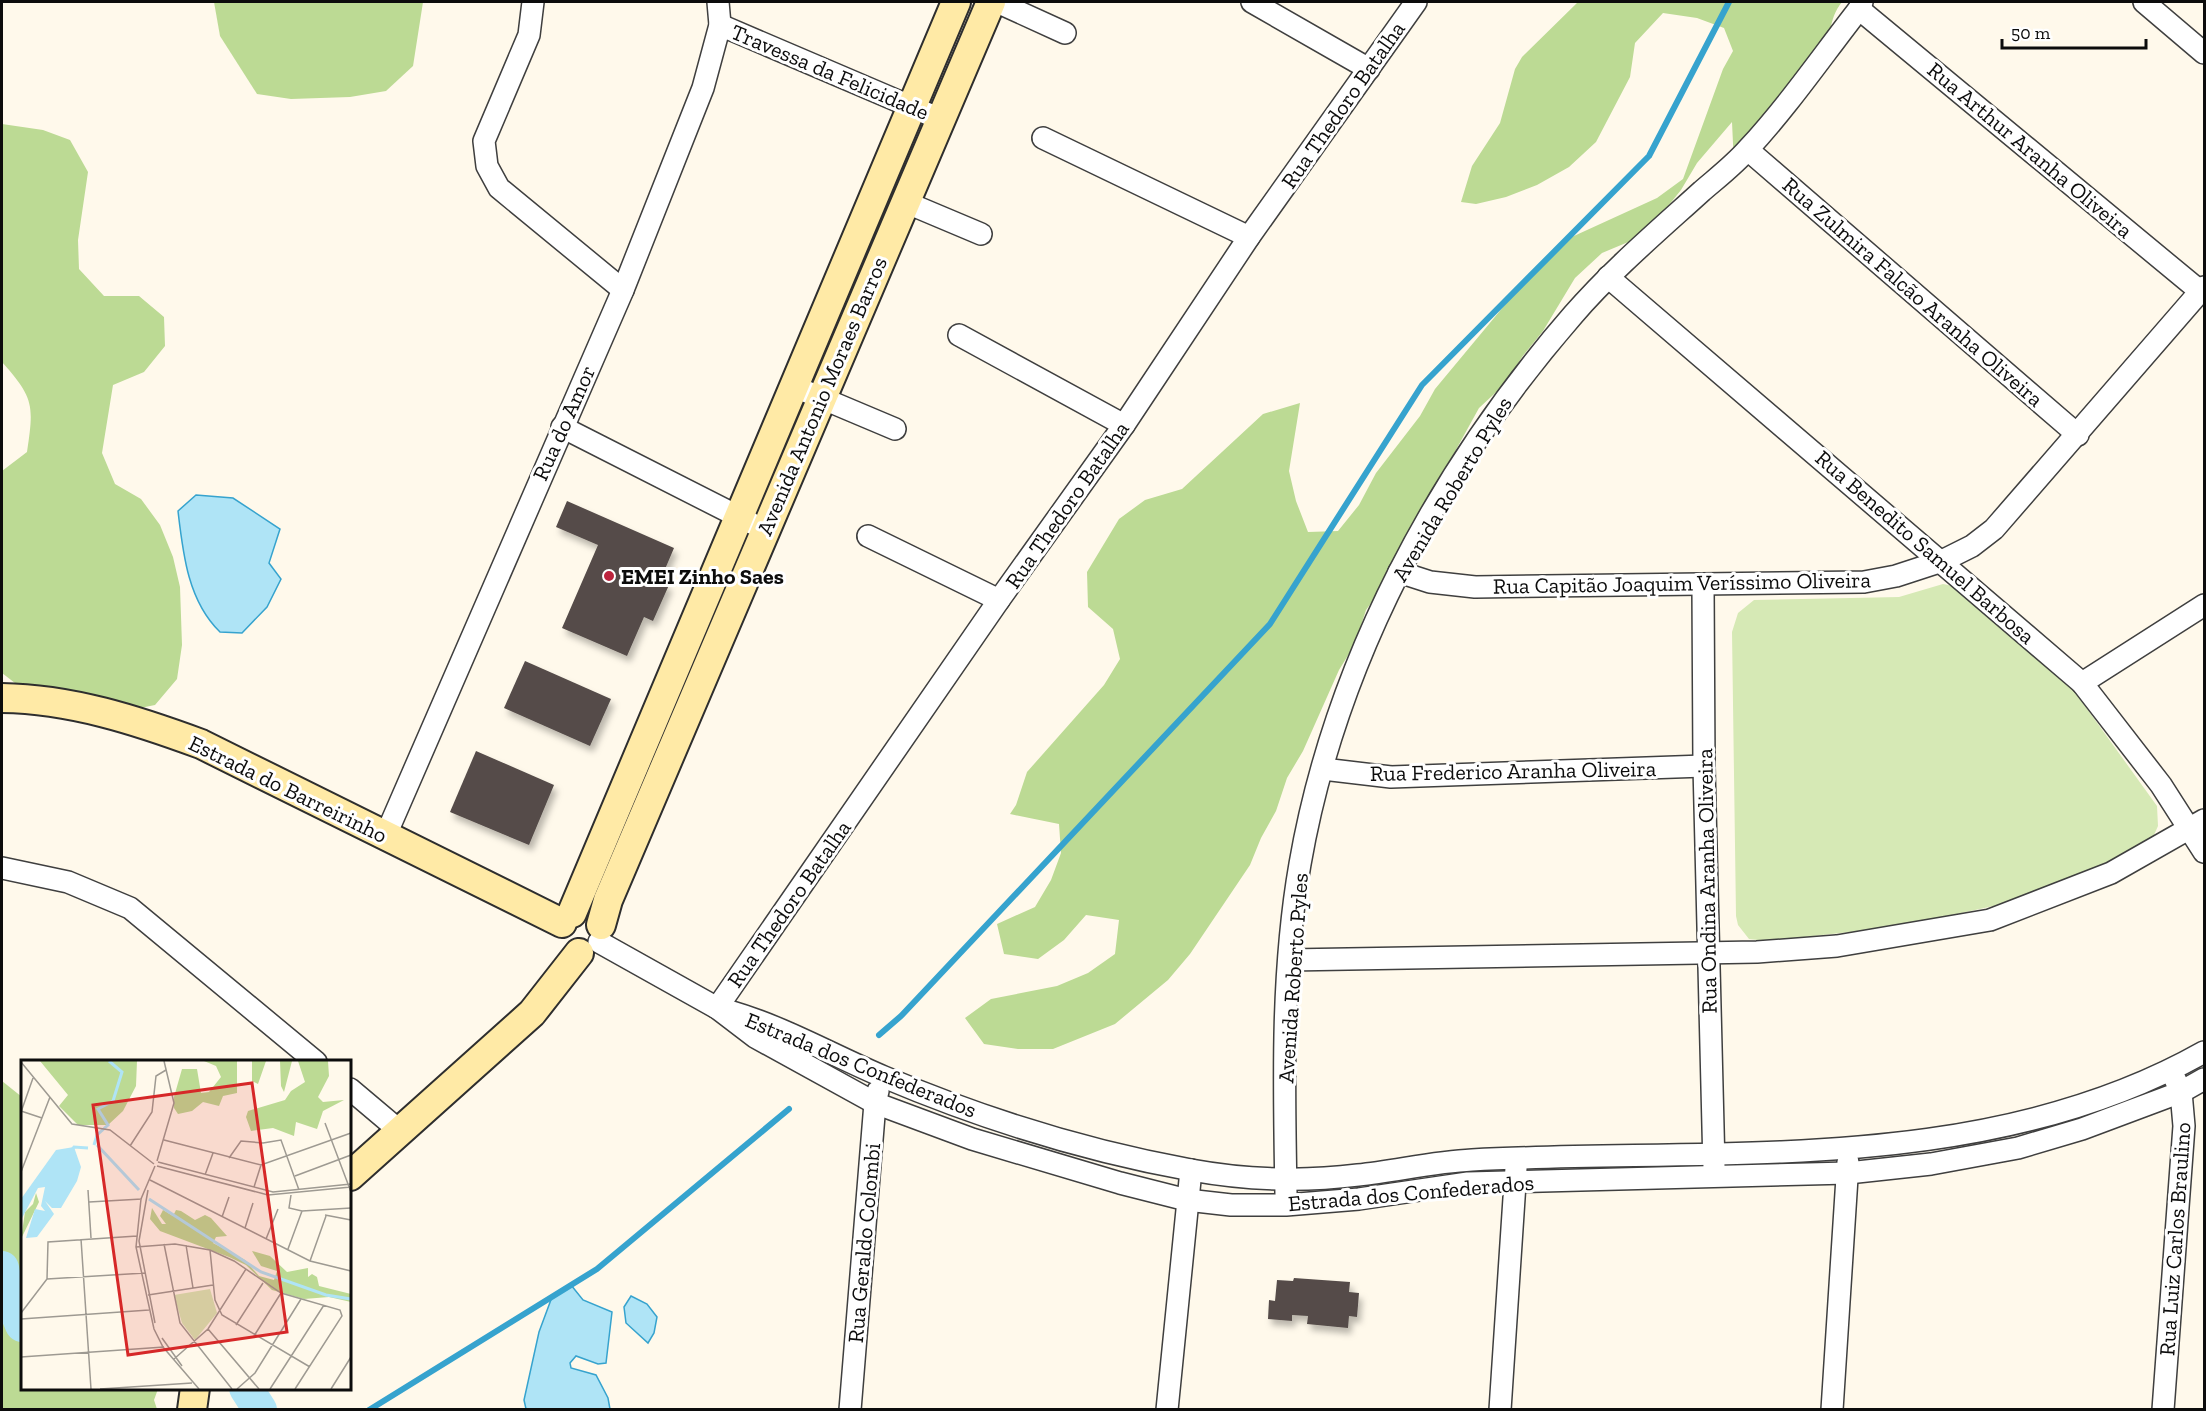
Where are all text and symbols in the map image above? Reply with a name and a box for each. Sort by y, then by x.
scale bar [2002,12,2146,50]
street label: Rua Thedoro Batalha [1275,16,1411,194]
street label: Travessa da Felicidade [727,18,933,126]
text: 50 m [2011,22,2051,44]
street label: Rua Arthur Aranha Oliveira [1922,56,2138,244]
street label: Rua Zulmira Falcão Aranha Oliveira [1777,171,2049,413]
street label: Avenida Antonio Moraes Barros [751,253,893,539]
street label: Rua do Amor [527,361,601,485]
street label: Avenida Roberto Pyles [1386,392,1518,586]
street label: Rua Thedoro Batalha [999,416,1135,594]
street label: Rua Benedito Samuel Barbosa [1810,444,2041,650]
place label: EMEI Zinho Saes [621,563,784,590]
street label: Rua Capitão Joaquim Veríssimo Oliveira [1493,566,1872,600]
marker: EMEI Zinho Saes [602,569,616,583]
street label: Estrada do Barreirinho [184,729,392,849]
street label: Rua Ondina Aranha Oliveira [1691,748,1723,1014]
street label: Rua Frederico Aranha Oliveira [1370,755,1657,787]
street label: Rua Thedoro Batalha [721,815,857,993]
street label: Avenida Roberto Pyles [1272,872,1314,1084]
street label: Estrada dos Confederados [741,1006,981,1124]
inset map [21,1060,351,1390]
street label: Rua Luiz Carlos Braulino [2153,1121,2197,1357]
street label: Rua Geraldo Colombi [842,1142,886,1344]
street label: Estrada dos Confederados [1287,1169,1535,1217]

